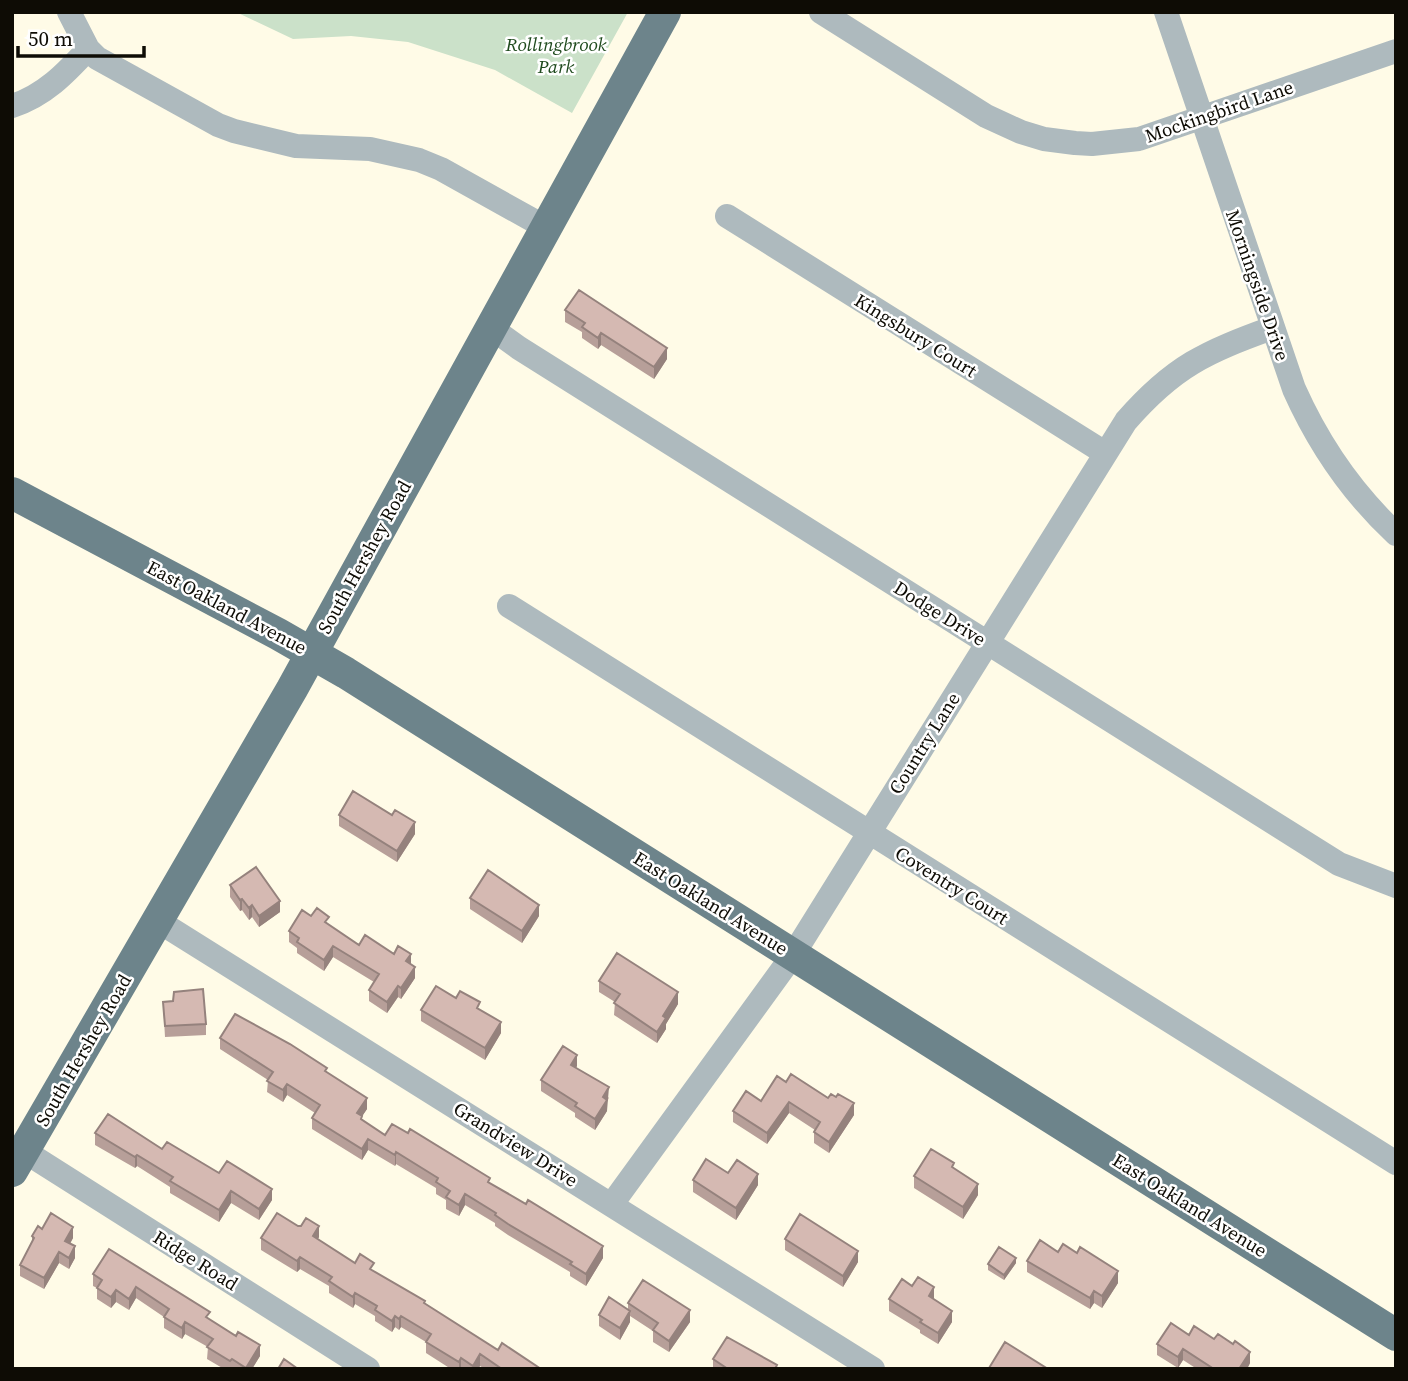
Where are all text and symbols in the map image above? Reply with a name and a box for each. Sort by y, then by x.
scale bar [18,14,144,58]
text: 50 m [28,24,73,53]
park label: Rollingbrook Park [505,31,607,79]
street label: Mockingbird Lane [1141,73,1297,149]
street label: Morningside Drive [1220,206,1296,364]
street label: Kingsbury Court [850,287,983,384]
street label: South Hershey Road [311,476,417,638]
street label: East Oakland Avenue [142,554,312,660]
street label: Dodge Drive [889,574,991,652]
street label: Country Lane [882,687,966,799]
street label: Coventry Court [890,840,1014,931]
street label: East Oakland Avenue [629,845,793,961]
street label: South Hershey Road [29,969,137,1131]
street label: Grandview Drive [449,1095,583,1193]
street label: East Oakland Avenue [1108,1147,1272,1263]
street label: Ridge Road [149,1224,244,1296]

